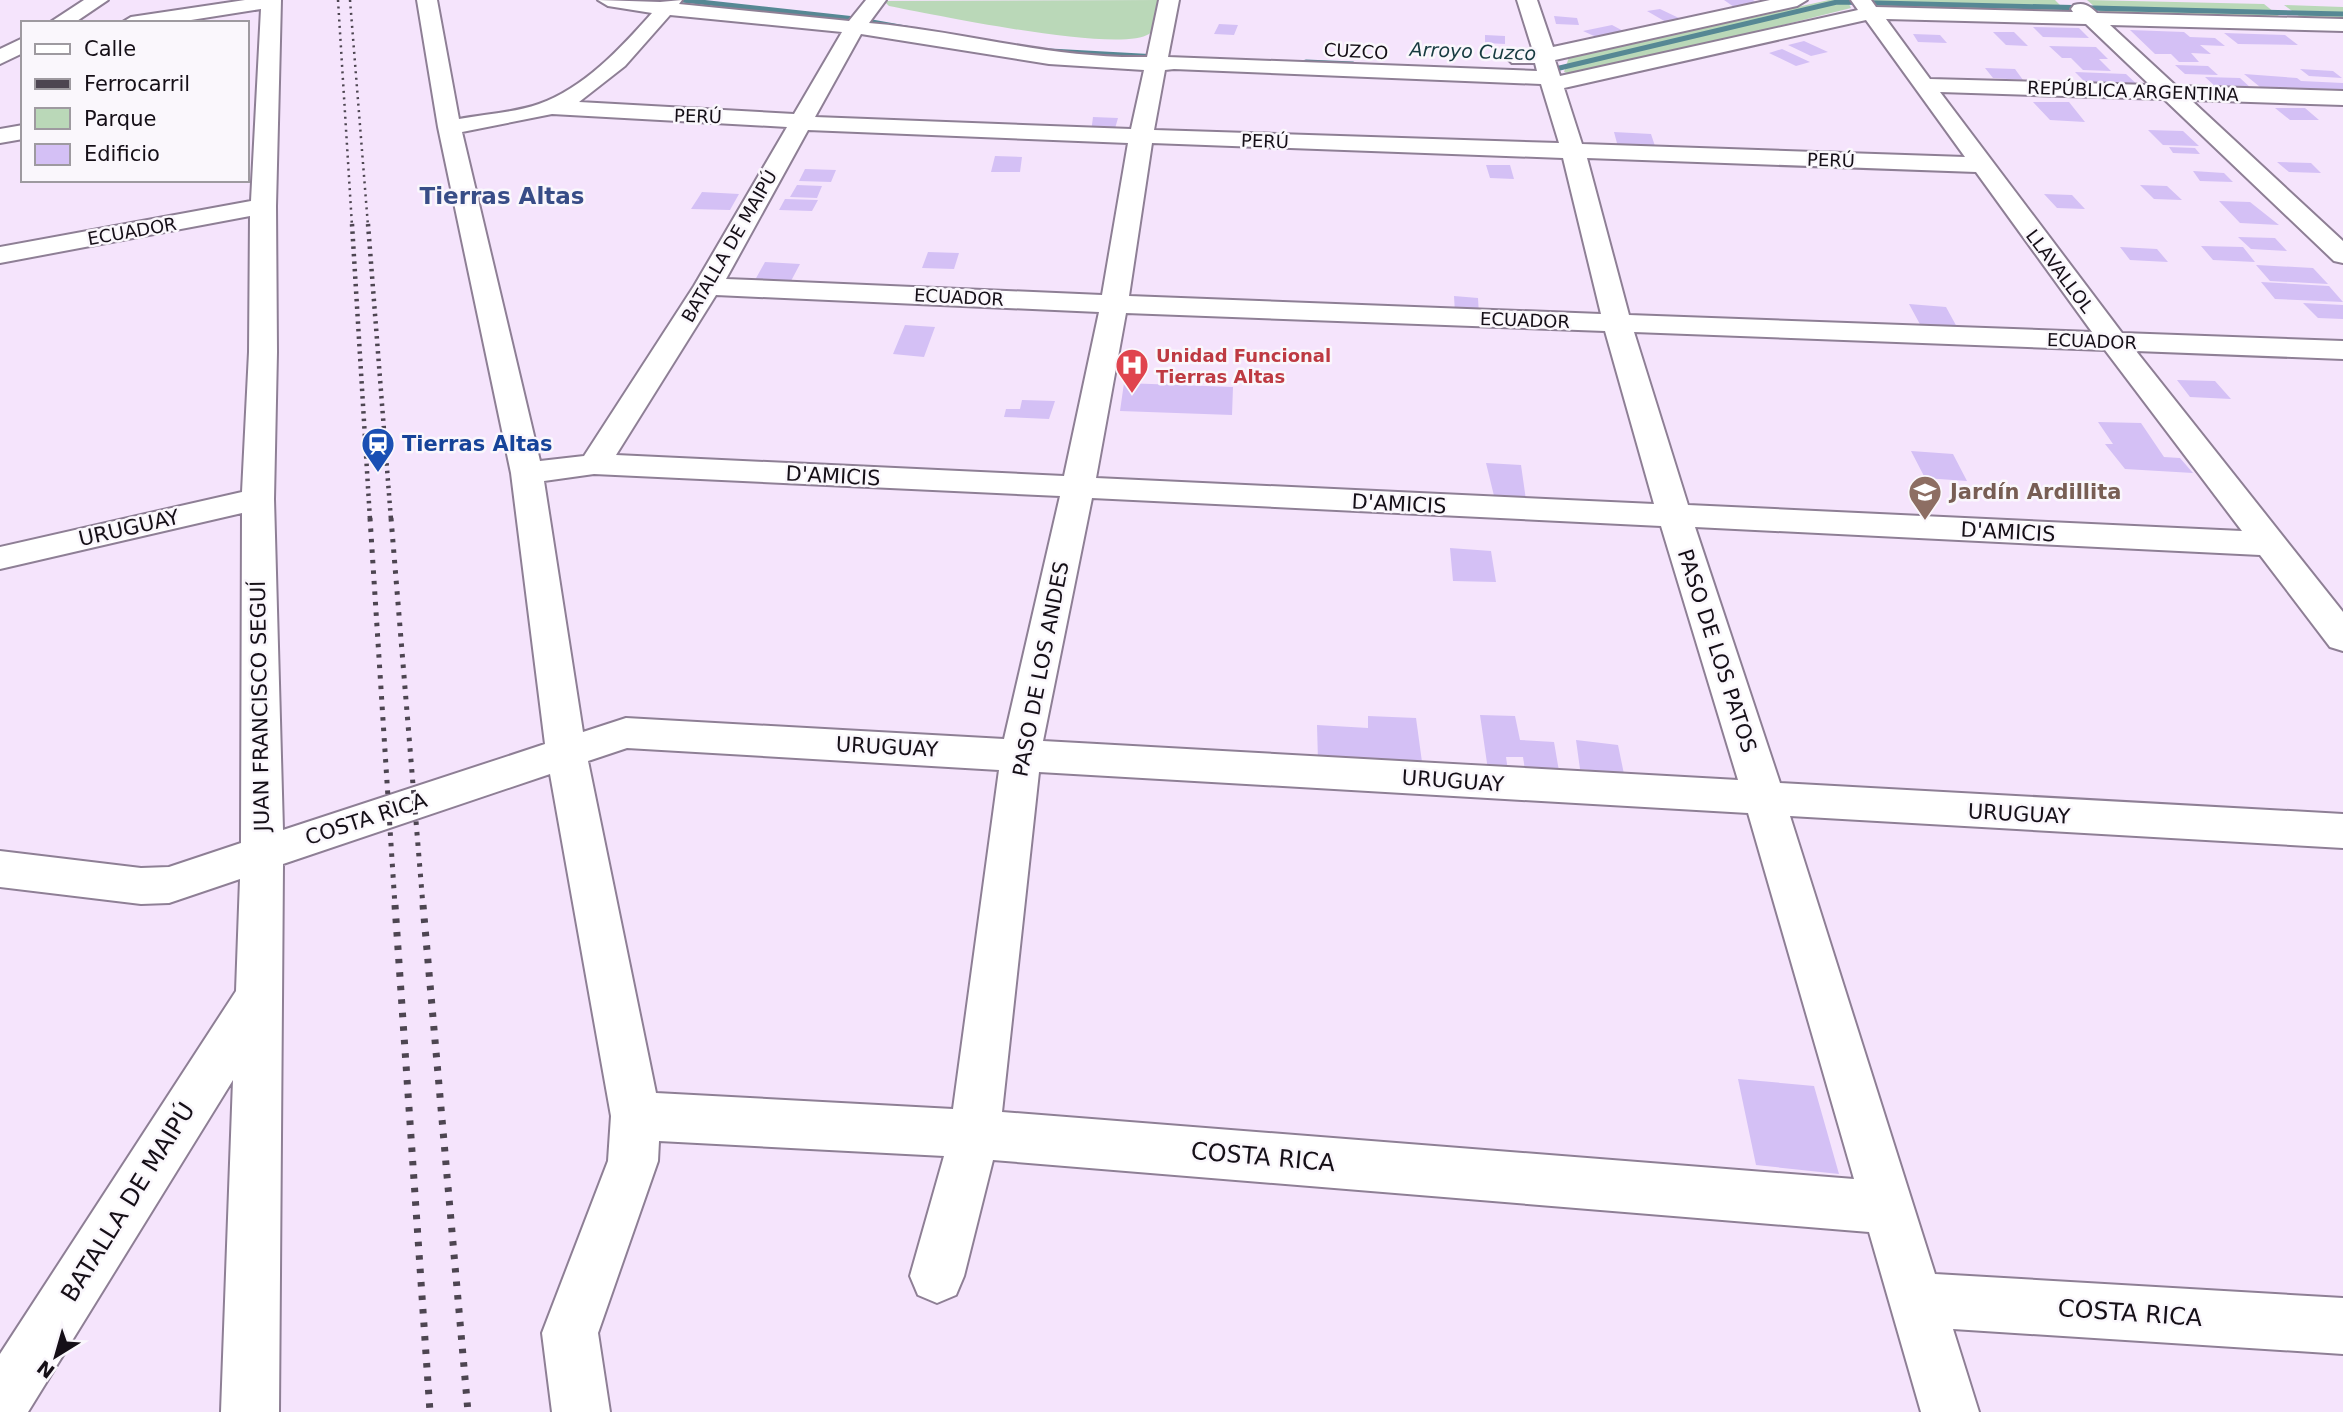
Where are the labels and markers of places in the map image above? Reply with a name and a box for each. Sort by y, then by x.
place label: Unidad Funcional Tierras Altas [1156,345,1331,387]
hospital icon: Unidad Funcional Tierras Altas [1113,346,1151,395]
station icon: Tierras Altas [359,425,397,474]
place label: Tierras Altas [402,432,553,456]
school or university icon: Jardín Ardillita [1906,473,1944,522]
place label: Jardín Ardillita [1948,480,2121,504]

